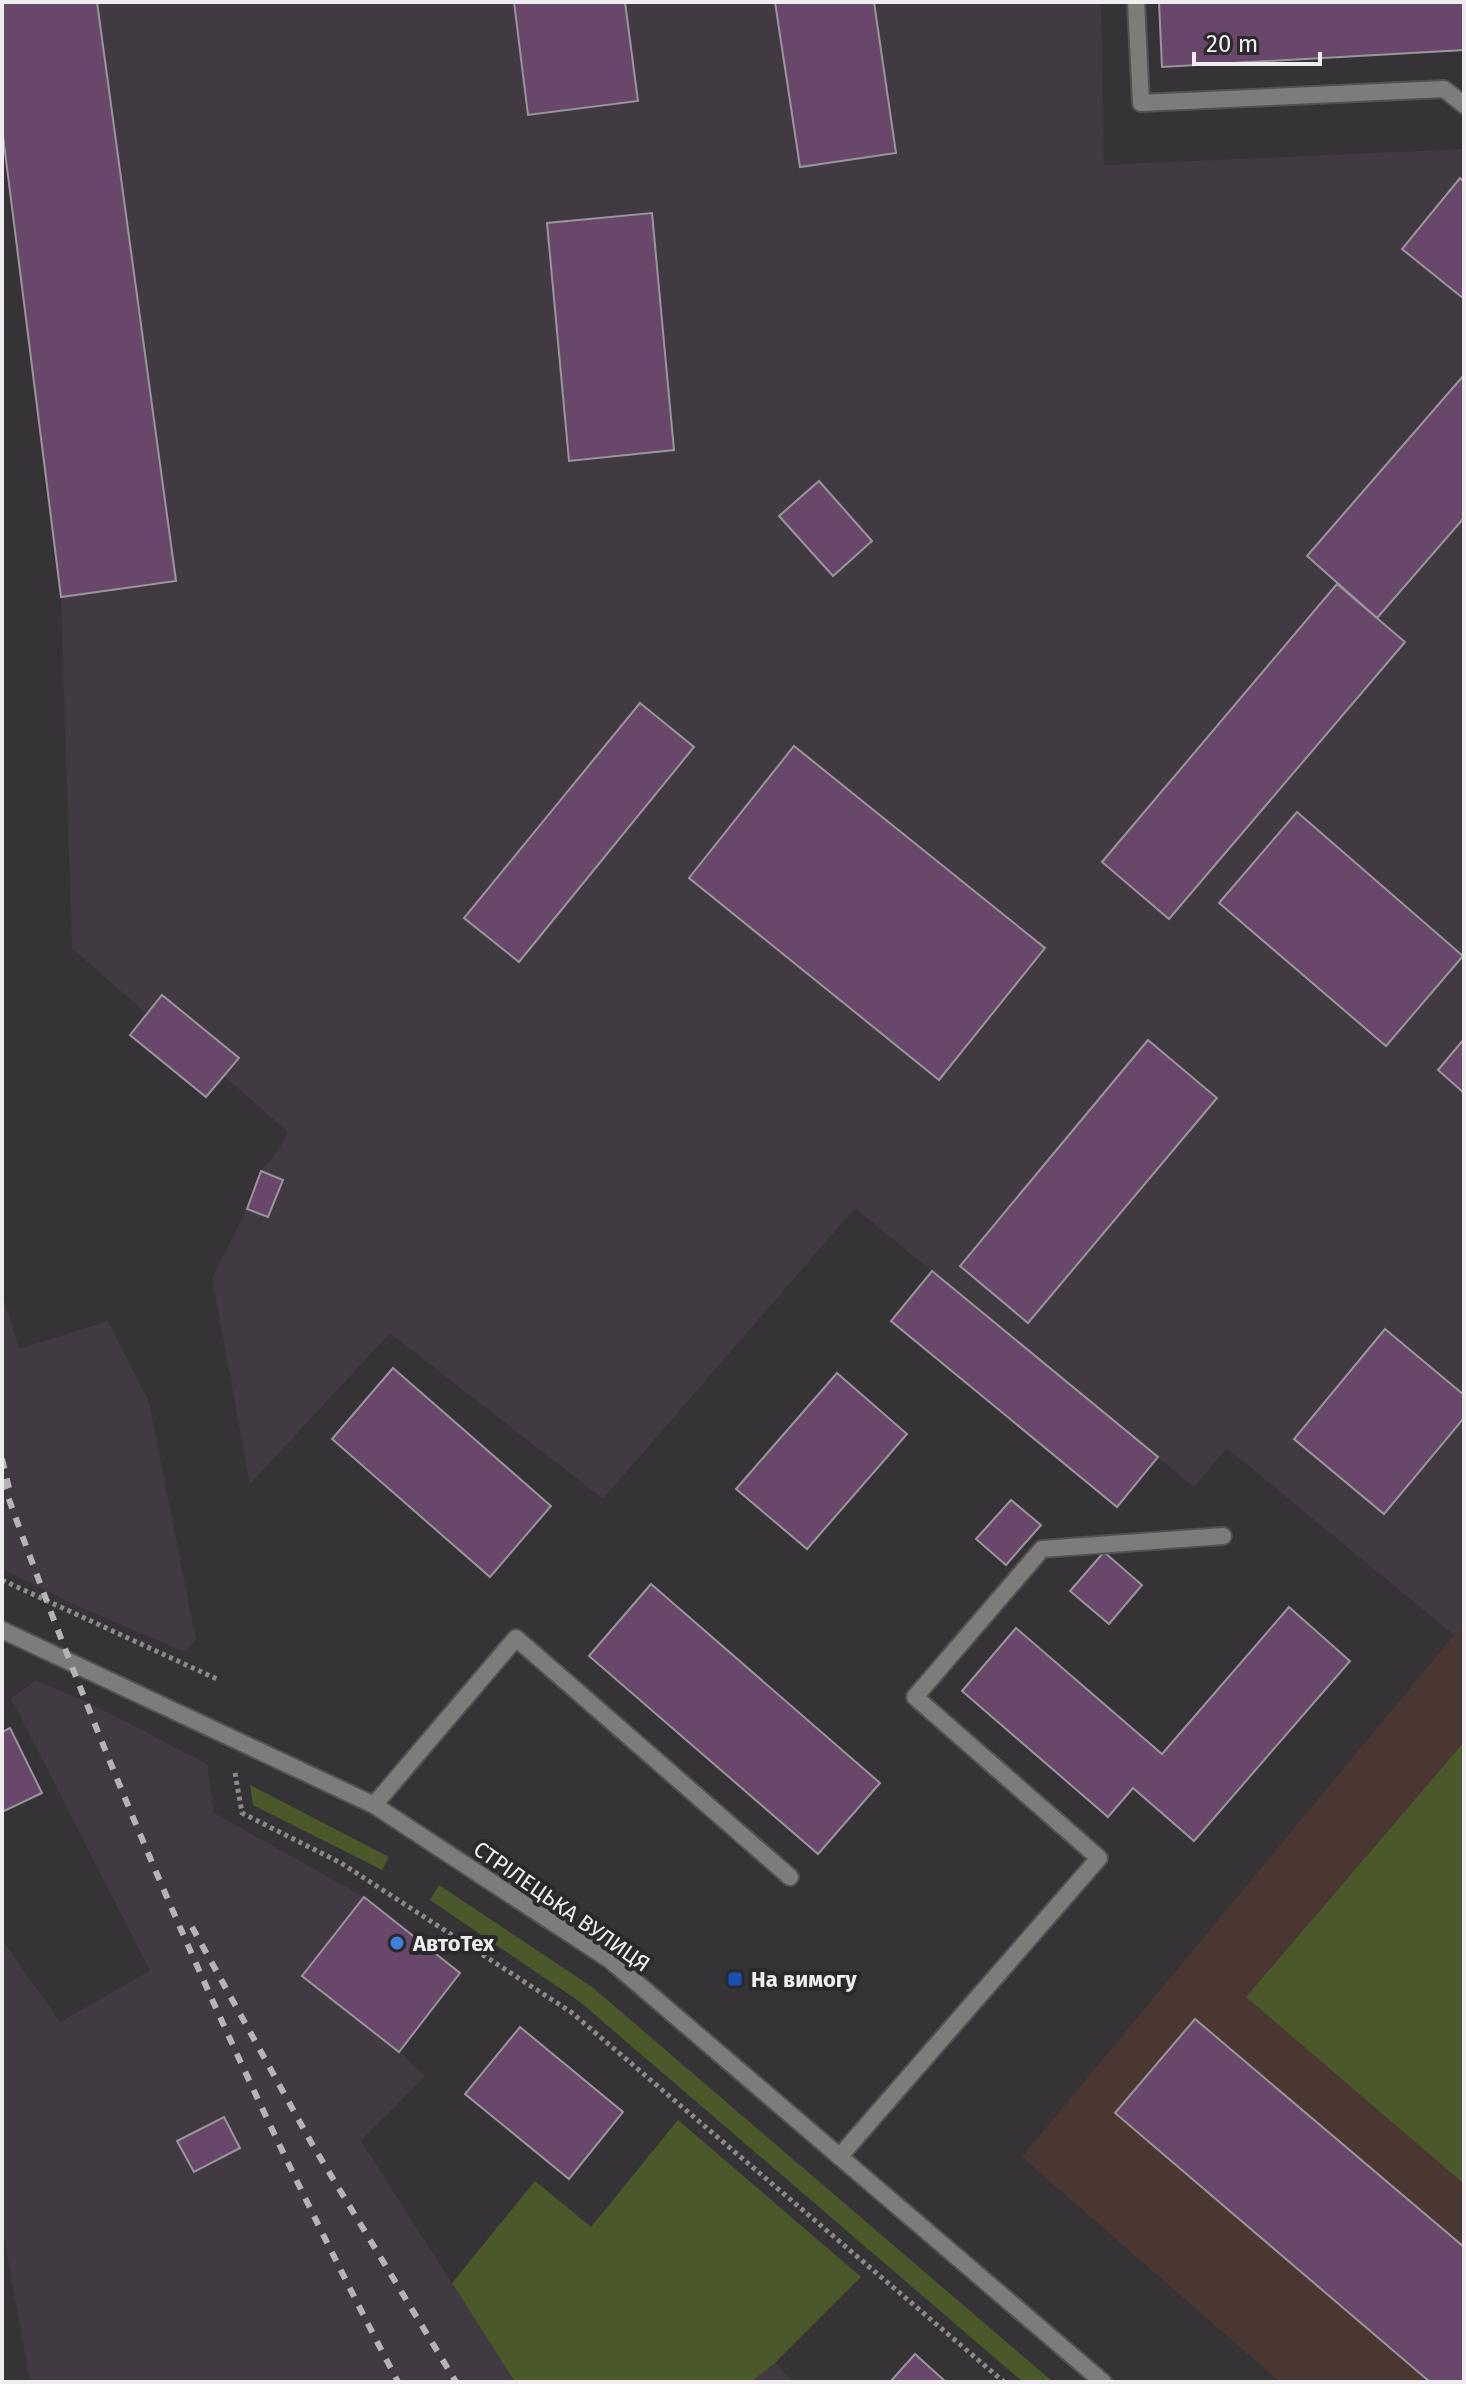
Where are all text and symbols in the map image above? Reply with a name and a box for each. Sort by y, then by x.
scale bar [1194,16,1320,66]
text: 20 m [1206,30,1258,58]
street label: СТРІЛЕЦЬКА ВУЛИЦЯ [468,1835,655,1978]
place label: АвтоТех [412,1930,495,1957]
marker: АвтоТех [388,1934,406,1952]
place label: На вимогу [751,1966,857,1993]
marker: На вимогу [726,1970,744,1988]

